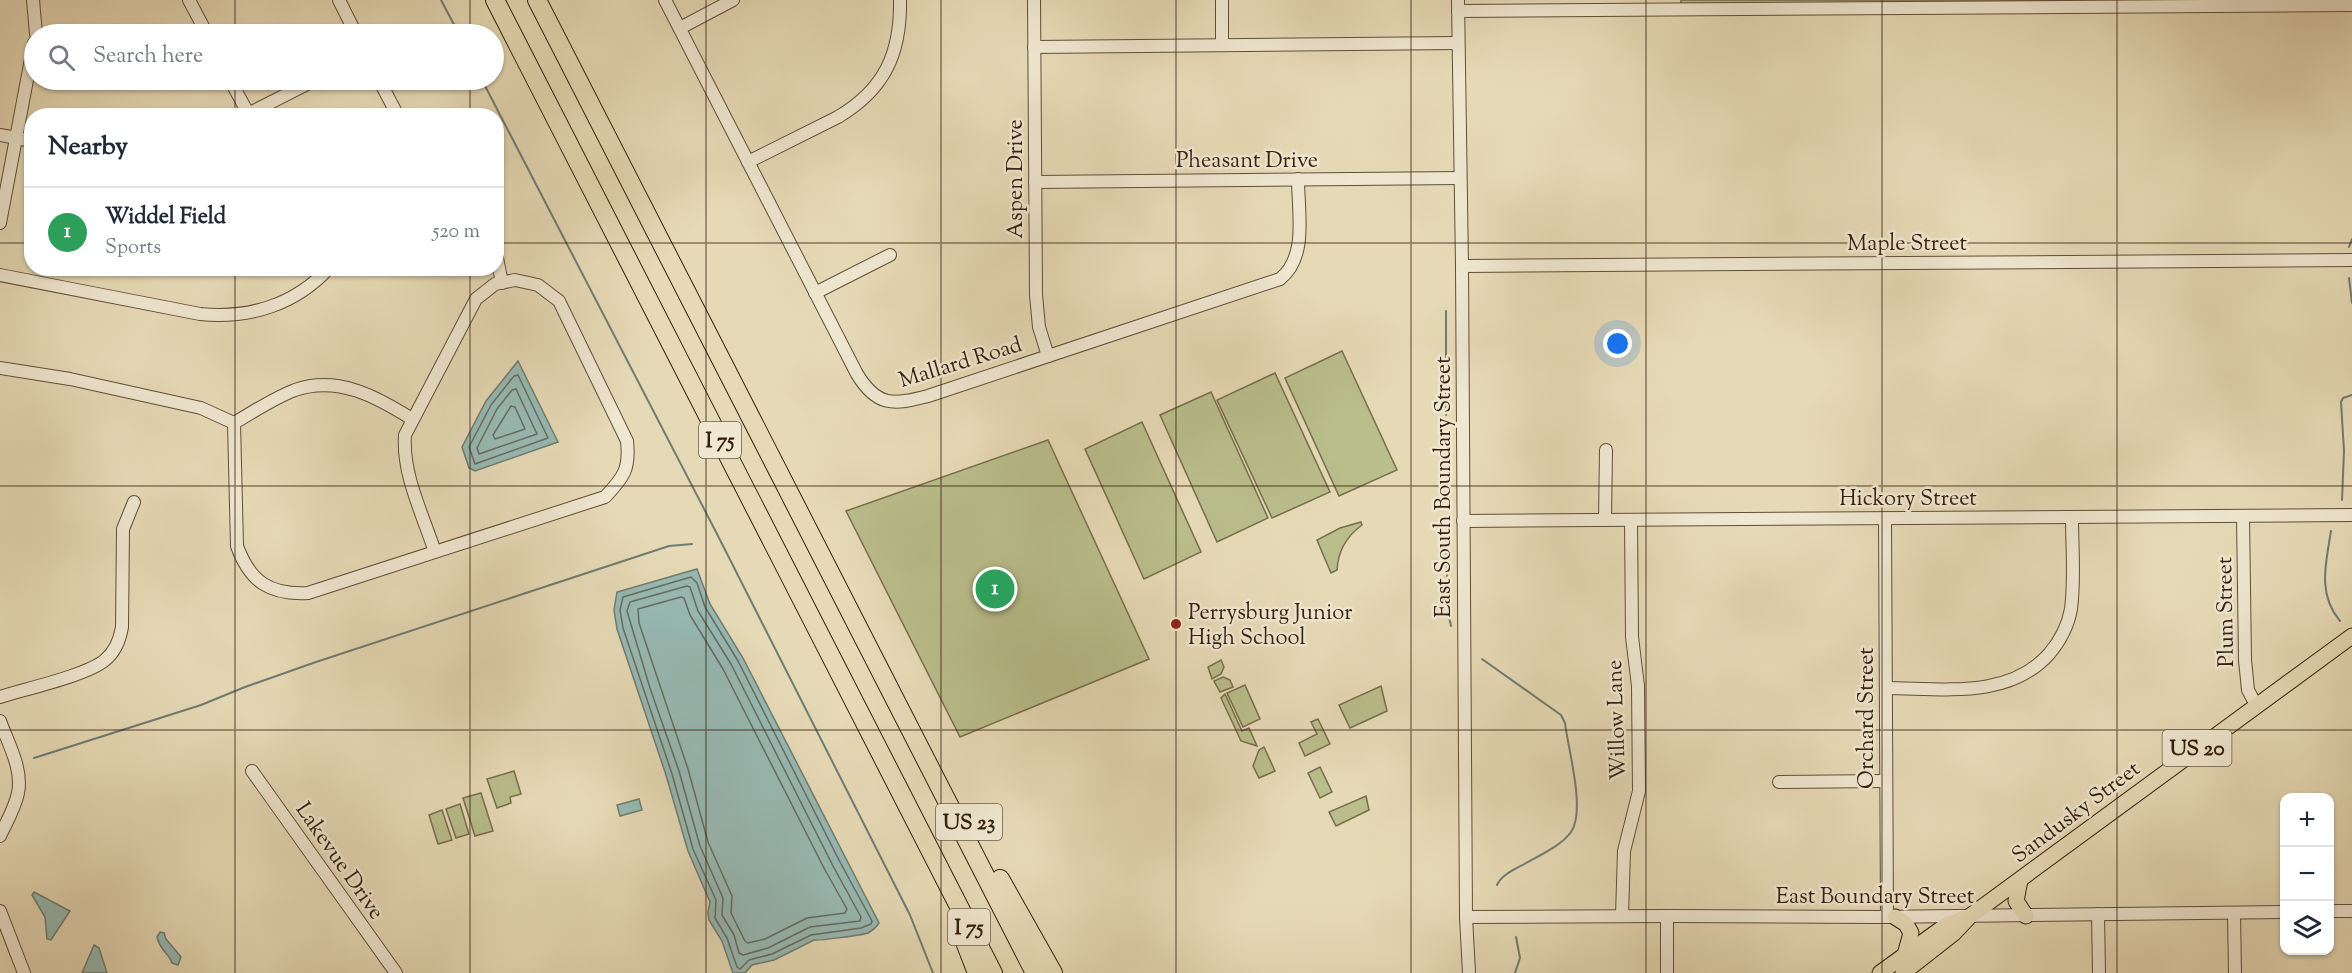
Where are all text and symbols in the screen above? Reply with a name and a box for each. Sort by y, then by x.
search box [24,24,504,90]
icon: search [45,41,78,74]
text: Search here [93,41,203,73]
street label: Aspen Drive [1001,119,1033,239]
text: Nearby [48,129,128,166]
street label: Pheasant Drive [1176,146,1318,178]
text: Widdel Field [105,202,226,234]
text: 1 [64,218,71,247]
text: 520 m [432,218,480,247]
street label: Maple Street [1847,229,1967,261]
text: Sports [105,234,161,263]
your location [1603,329,1632,358]
street label: Mallard Road [895,330,1026,398]
street label: East South Boundary Street [1429,356,1461,618]
road number: I 75 [699,422,741,458]
street label: Hickory Street [1839,484,1977,516]
street label: Plum Street [2210,556,2244,668]
pin: 1 [976,566,1014,612]
place label: Perrysburg Junior High School [1188,598,1352,655]
marker: Perrysburg Junior High School [1169,617,1183,631]
street label: Orchard Street [1852,647,1884,789]
street label: Willow Lane [1600,659,1636,781]
road number: US 20 [2162,730,2232,766]
street label: Sandusky Street [2006,754,2148,872]
map controls [2280,793,2334,955]
button: + [2280,793,2334,847]
street label: Lakevue Drive [286,796,391,927]
road number: US 23 [936,804,1002,840]
button: − [2280,847,2334,901]
street label: East Boundary Street [1776,882,1975,914]
button: layers [2280,901,2334,955]
road number: I 75 [948,909,990,945]

